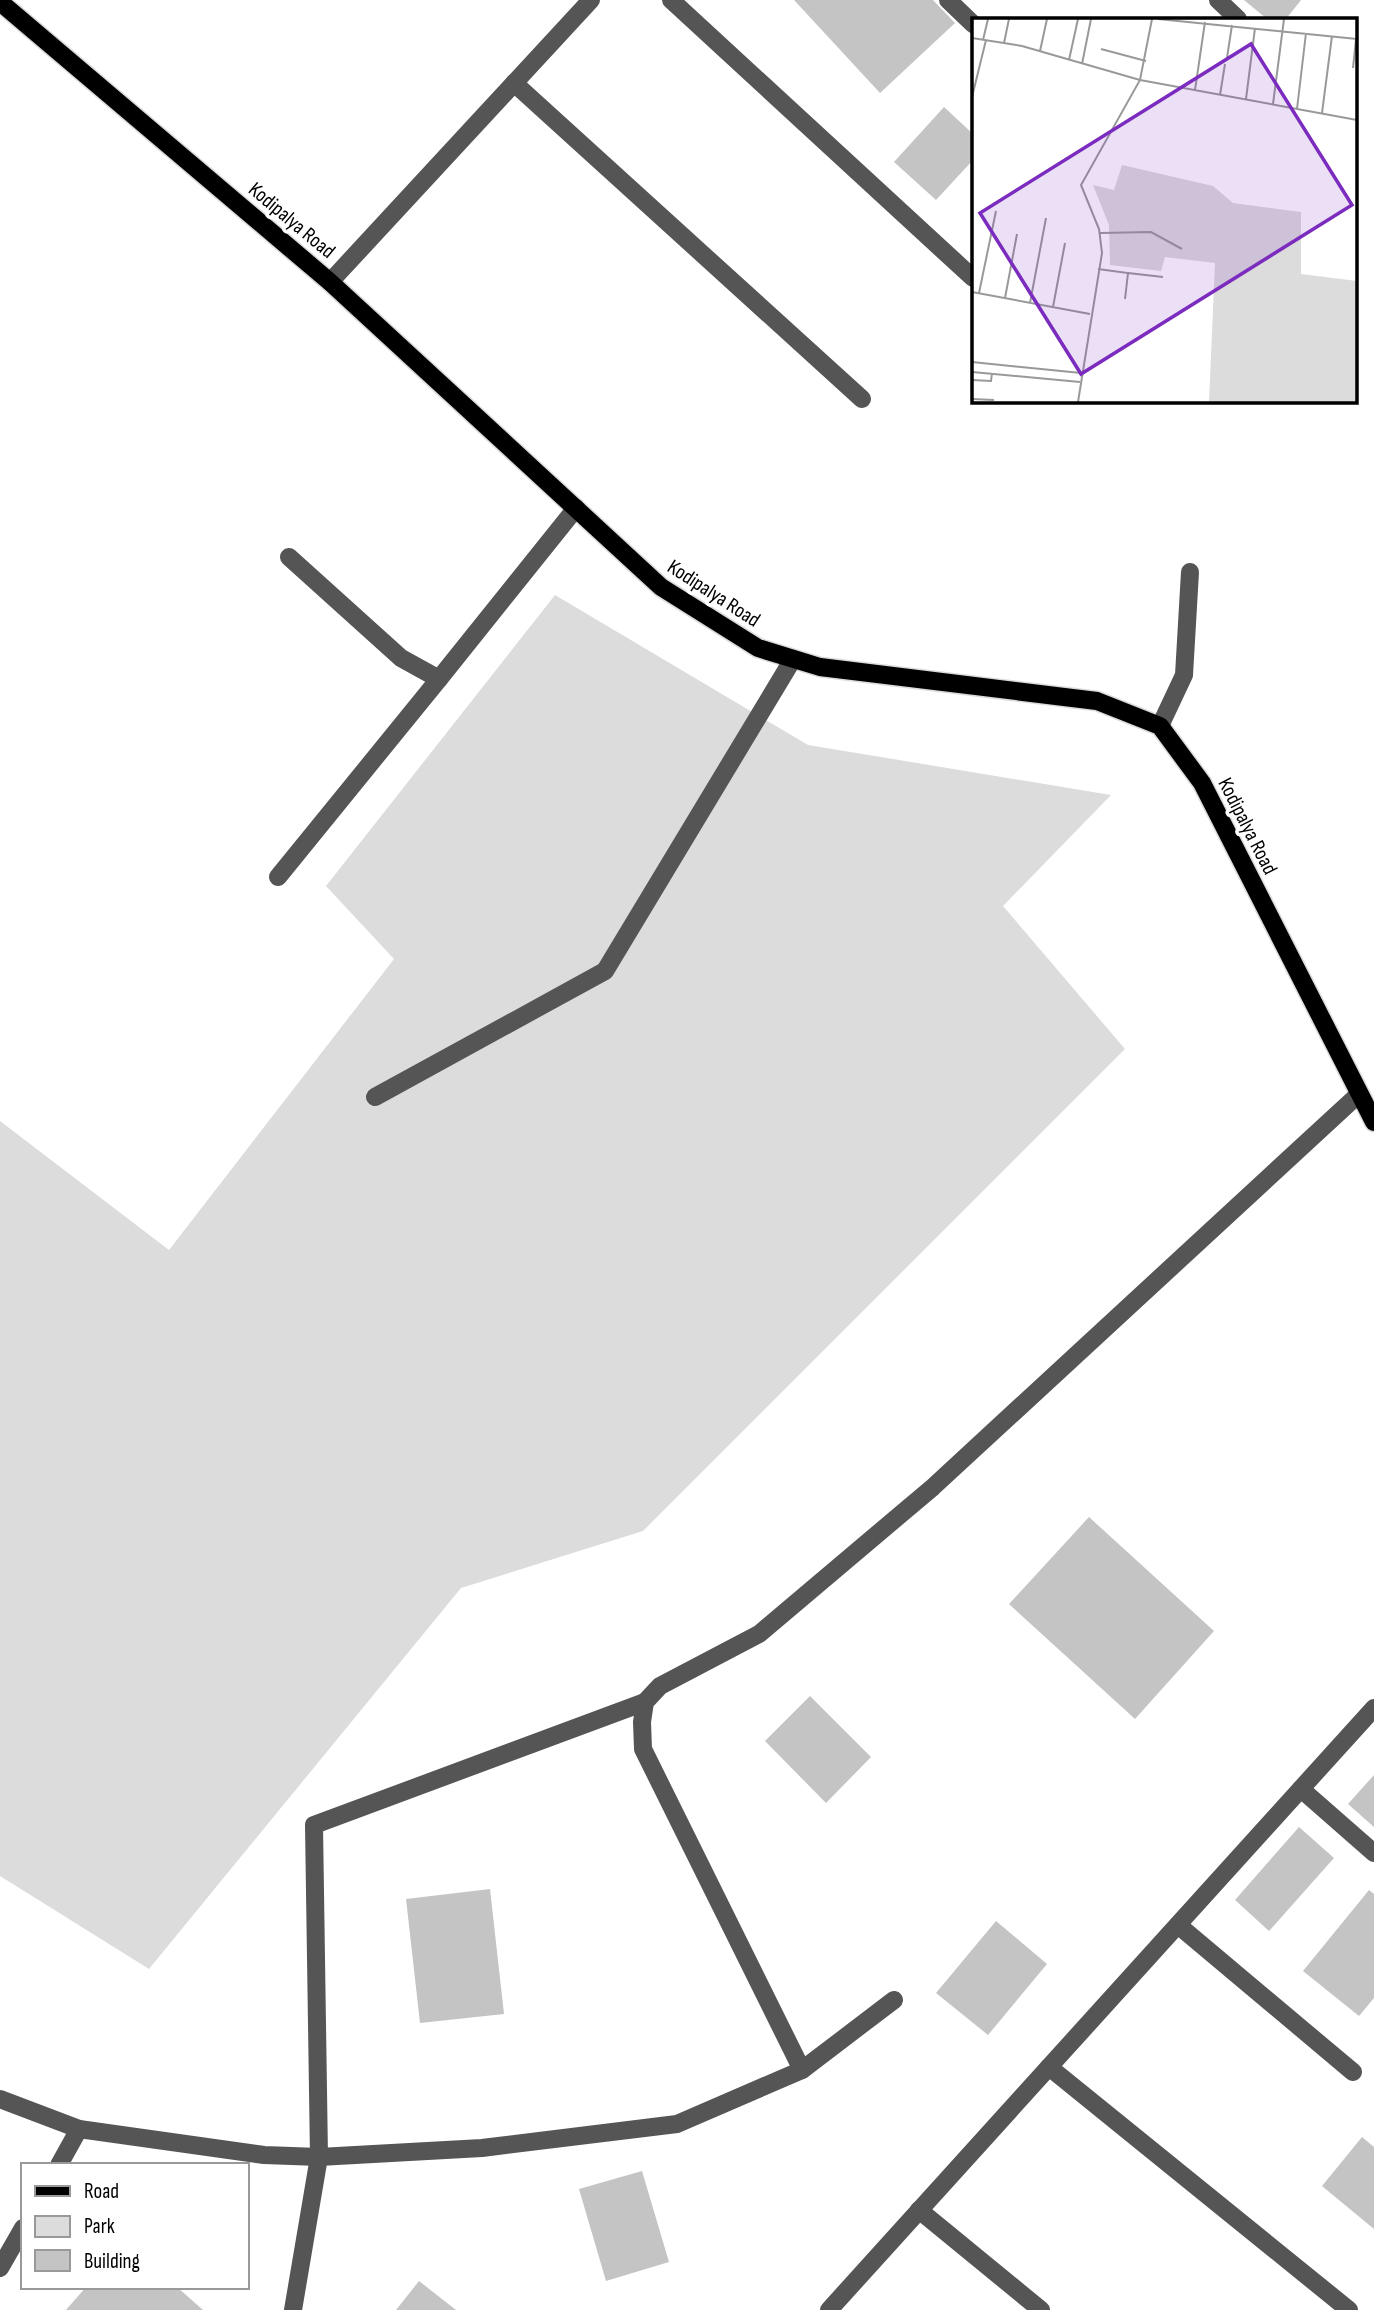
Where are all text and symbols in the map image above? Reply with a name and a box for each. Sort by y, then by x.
inset map [972,18,1356,402]
street label: Kodipalya Road [243,177,340,264]
street label: Kodipalya Road [663,554,765,633]
street label: Kodipalya Road [1212,774,1283,879]
legend [21,2163,248,2289]
text: Road [84,2179,119,2204]
text: Park [84,2214,115,2239]
text: Building [84,2249,140,2274]

